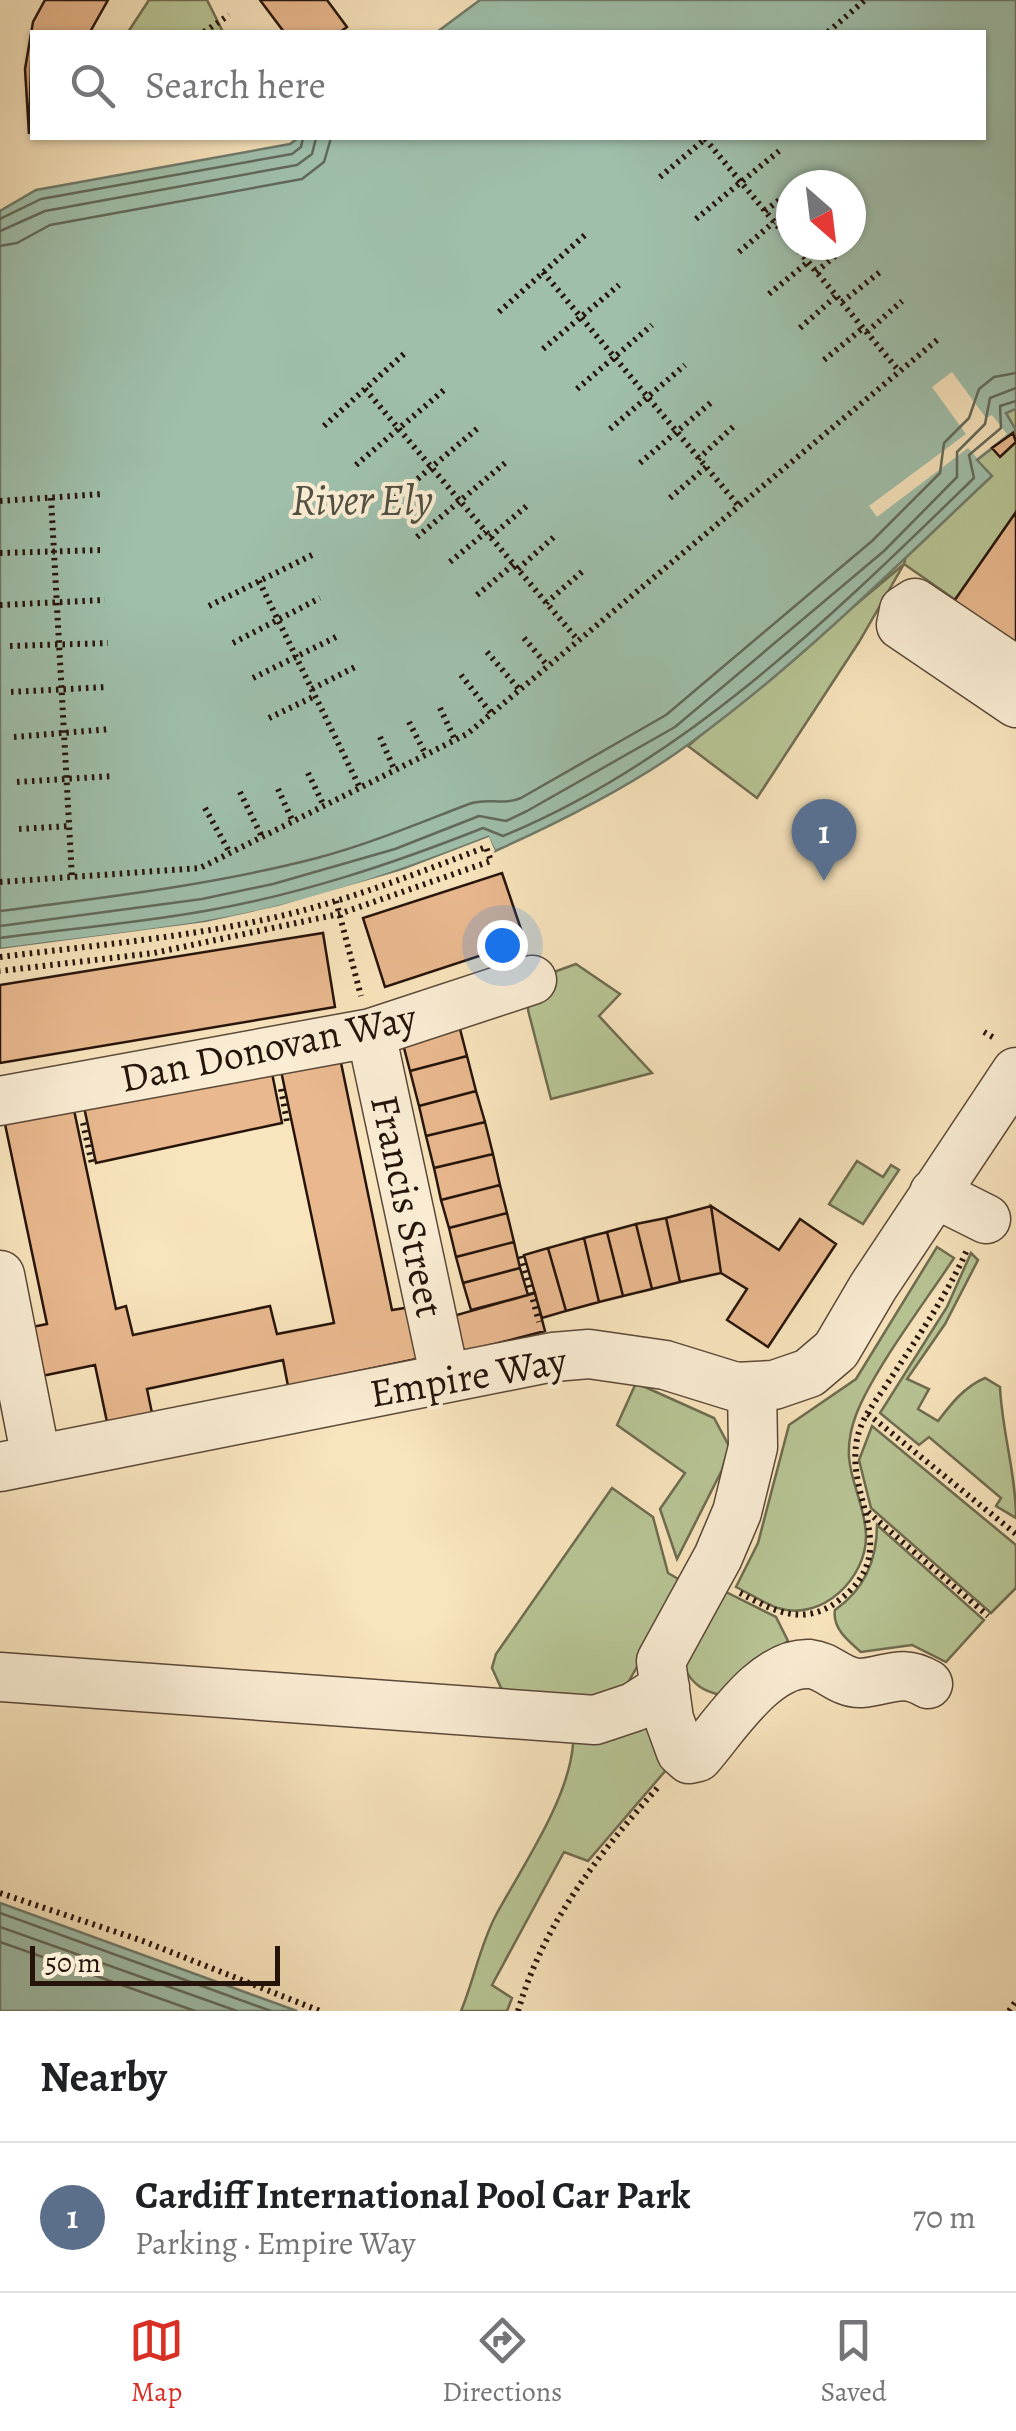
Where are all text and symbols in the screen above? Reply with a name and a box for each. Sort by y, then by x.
search box [30,30,986,140]
icon: search [65,58,120,113]
text: Search here [145,59,326,111]
north arrow [776,170,866,260]
water label: River Ely [291,471,433,528]
pin: 1 [792,798,856,881]
your location [477,920,528,971]
street label: Dan Donovan Way [115,989,422,1106]
street label: Francis Street [357,1090,458,1322]
street label: Empire Way [365,1332,572,1421]
scale bar [30,1941,280,1986]
text: 50 m [45,1944,101,1982]
text: Nearby [40,2048,167,2105]
text: Cardiff International Pool Car Park [135,2169,690,2221]
text: 1 [67,2195,78,2239]
text: 70 m [913,2195,976,2239]
text: Parking · Empire Way [135,2221,416,2265]
tab: Map [129,2313,184,2411]
tab: Directions [442,2313,562,2411]
tab: Saved [821,2313,887,2411]

